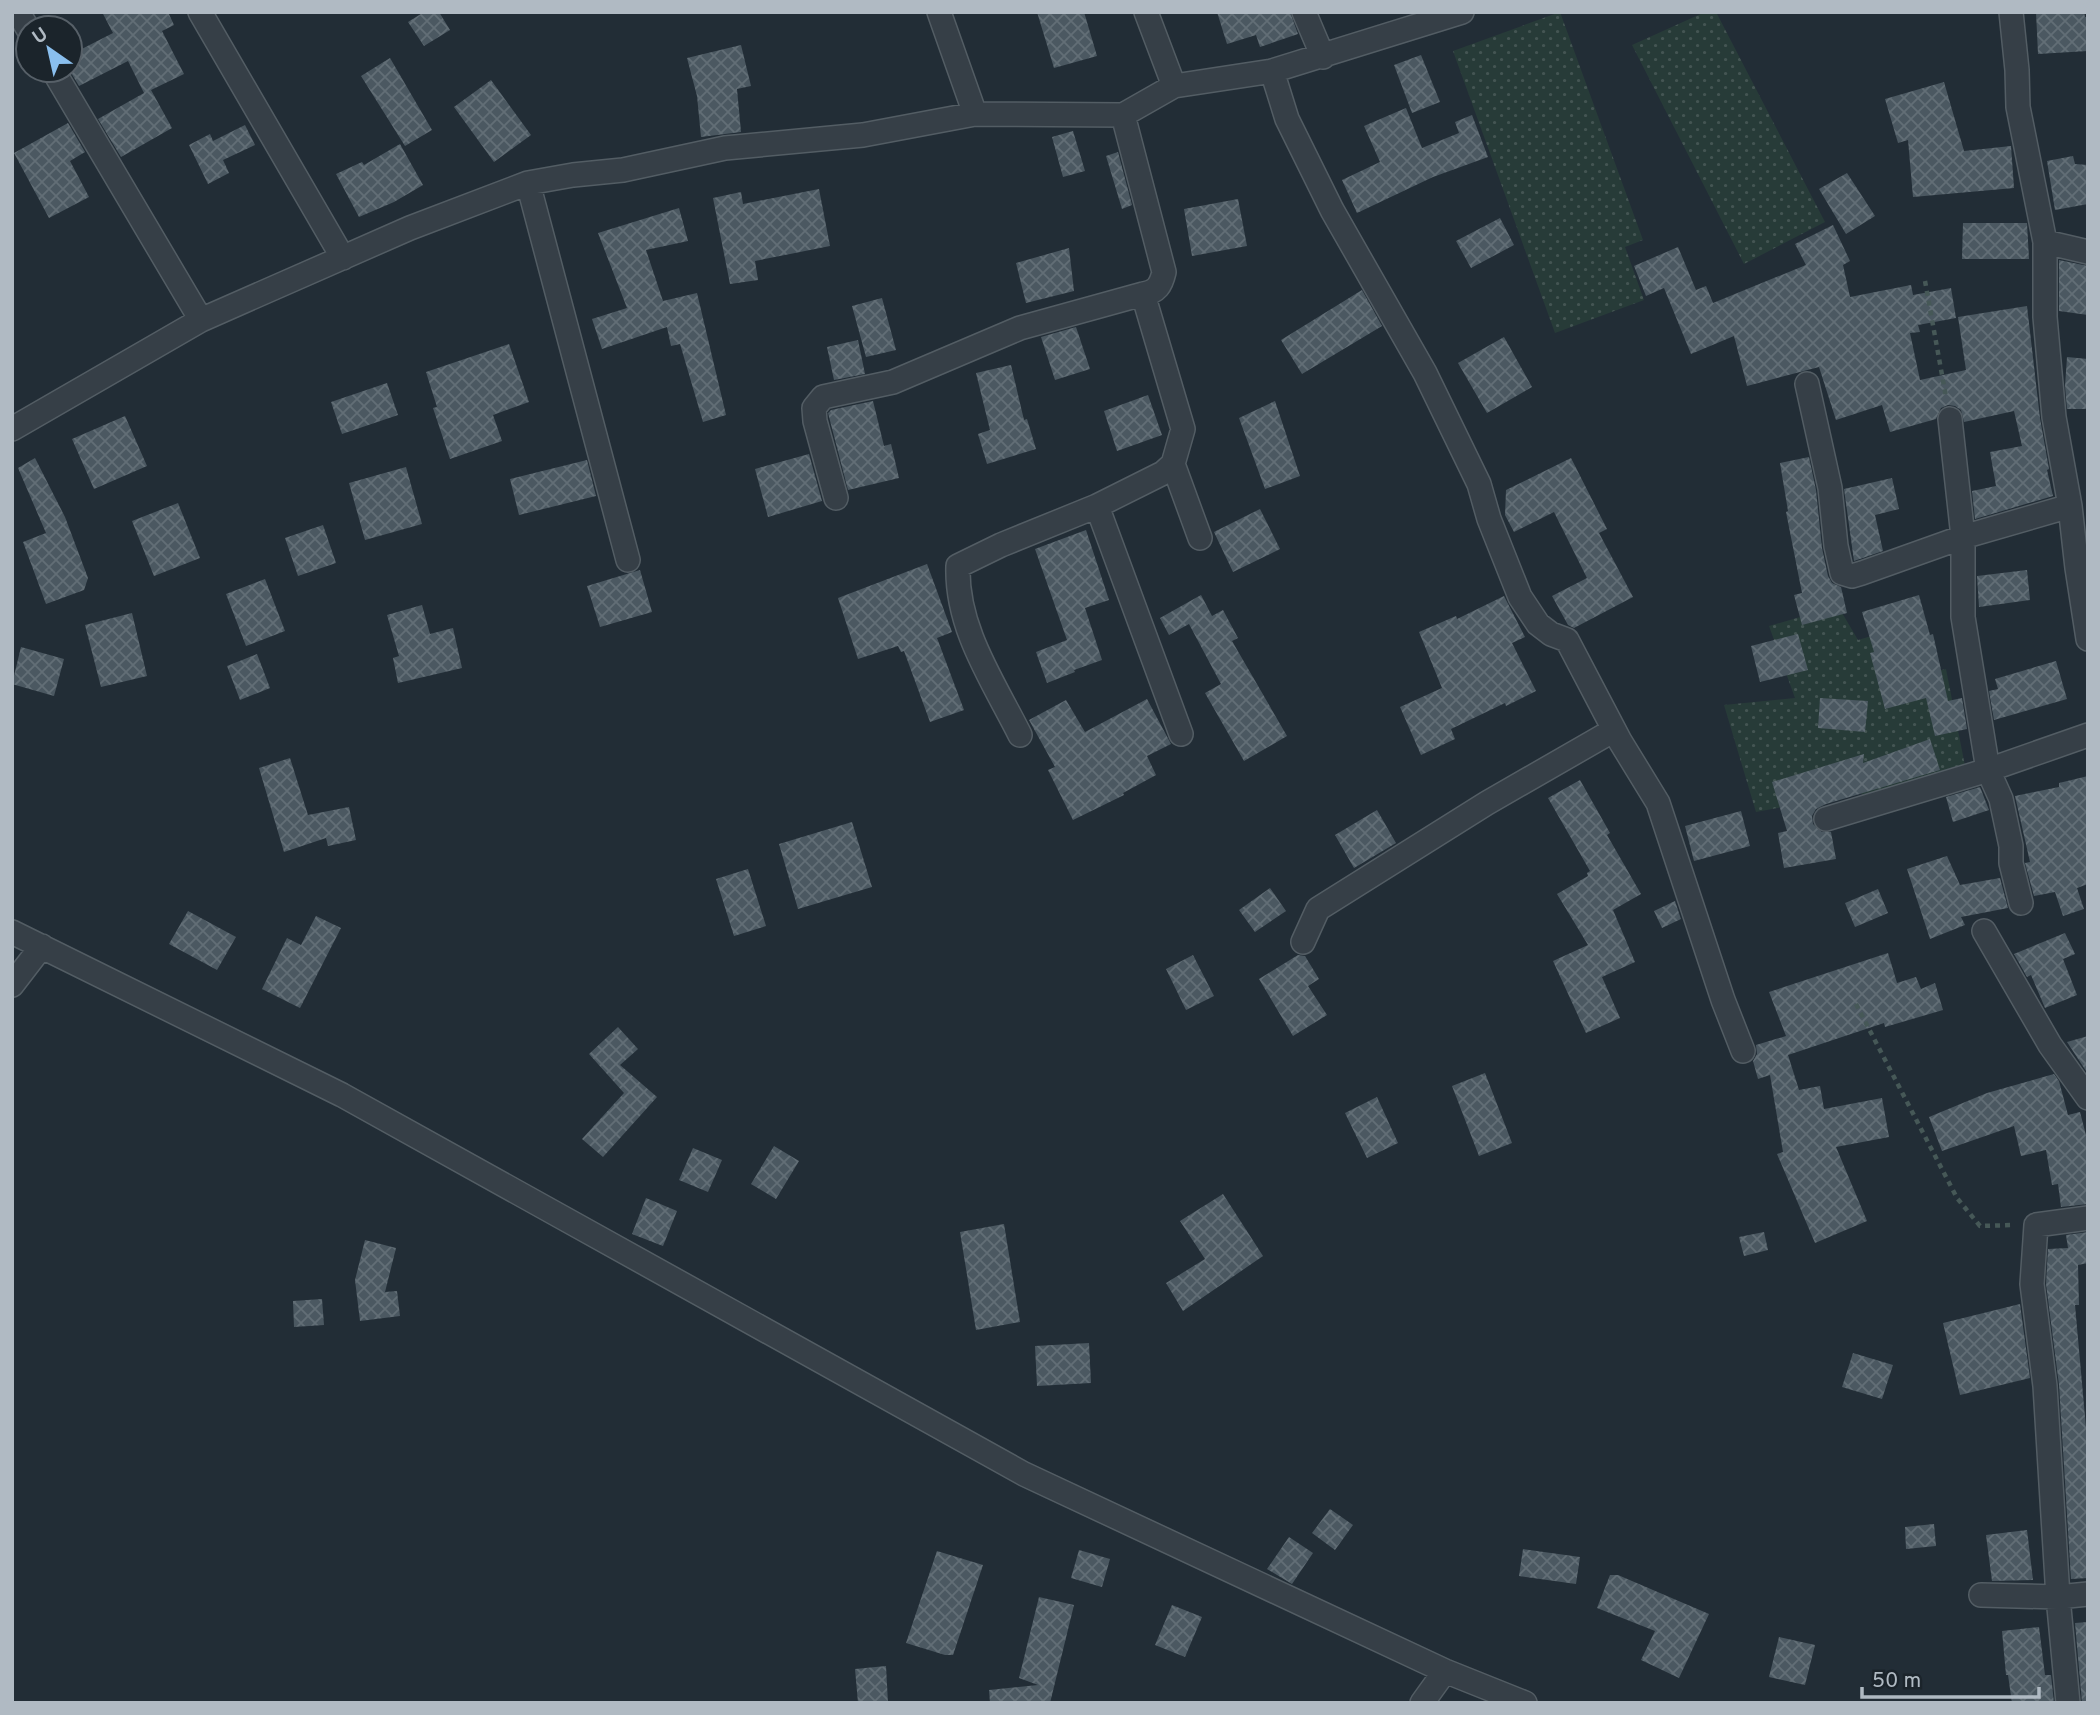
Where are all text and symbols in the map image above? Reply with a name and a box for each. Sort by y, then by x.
north arrow [14,14,84,84]
text: U [28,23,53,50]
scale bar [1862,1656,2039,1700]
text: 50 m [1872,1668,1921,1695]

